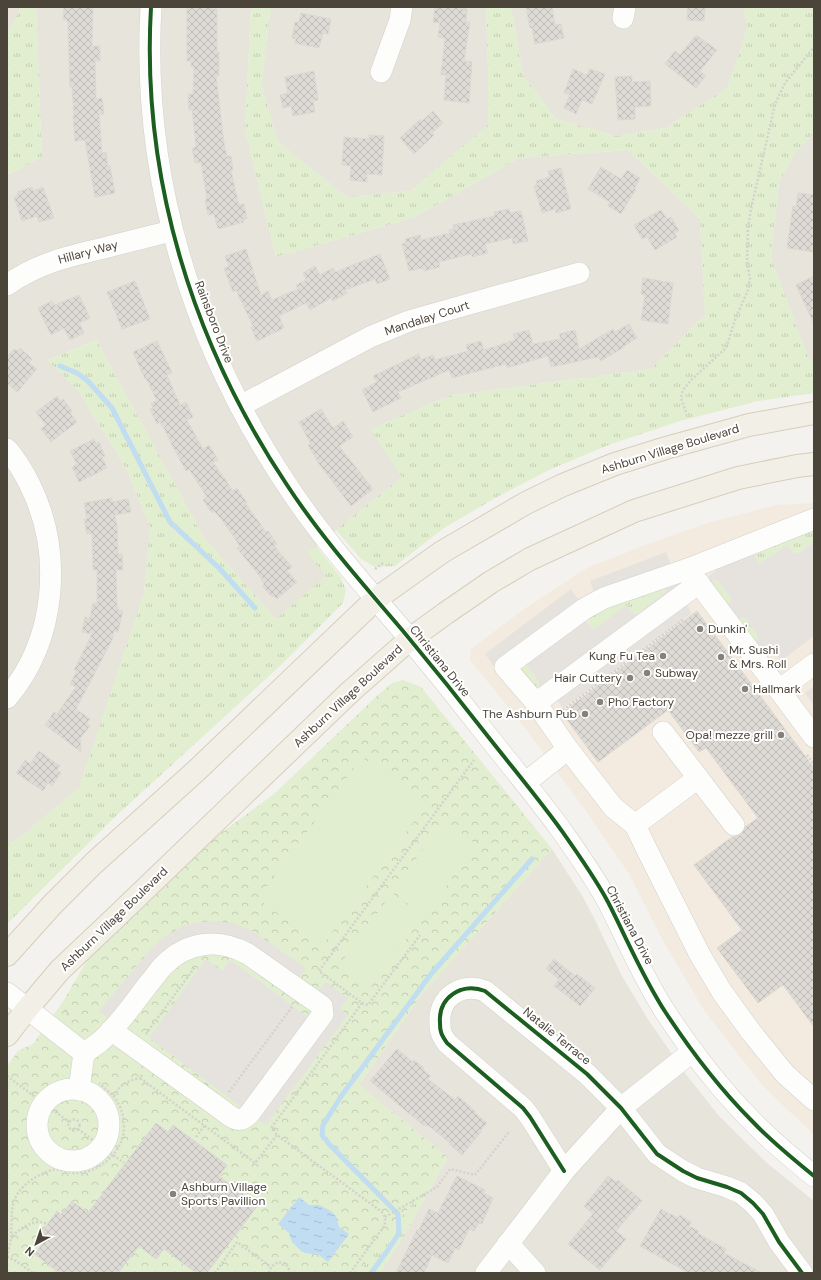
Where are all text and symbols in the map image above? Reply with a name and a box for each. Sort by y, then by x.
street label: Hillary Way [56,236,120,268]
street label: Rainsboro Drive [191,279,237,366]
street label: Mandalay Court [383,297,472,339]
street label: Ashburn Village Boulevard [599,420,741,478]
place label: Dunkin' [708,621,747,637]
street label: Christiana Drive [406,622,474,700]
marker: Dunkin' [695,624,705,634]
street label: Ashburn Village Boulevard [290,641,406,751]
place label: Mr. Sushi & Mrs. Roll [729,642,786,672]
place label: Kung Fu Tea [589,648,655,664]
marker: Kung Fu Tea [658,651,668,661]
marker: Mr. Sushi & Mrs. Roll [716,652,726,662]
place label: Subway [655,665,698,681]
marker: Subway [642,668,652,678]
place label: Hair Cuttery [554,670,622,686]
marker: Hair Cuttery [625,673,635,683]
place label: Hallmark [753,681,801,697]
marker: Hallmark [740,684,750,694]
place label: Pho Factory [608,694,674,710]
marker: Pho Factory [595,697,605,707]
place label: The Ashburn Pub [482,706,577,722]
marker: The Ashburn Pub [580,709,590,719]
place label: Opa! mezze grill [686,727,773,743]
marker: Opa! mezze grill [776,730,786,740]
street label: Ashburn Village Boulevard [57,863,171,975]
street label: Christiana Drive [602,883,658,968]
street label: Natalie Terrace [520,1004,594,1068]
place label: Ashburn Village Sports Pavillion [181,1179,267,1209]
marker: Ashburn Village Sports Pavillion [168,1189,178,1199]
north arrow [16,1224,56,1264]
text: N [22,1244,37,1260]

